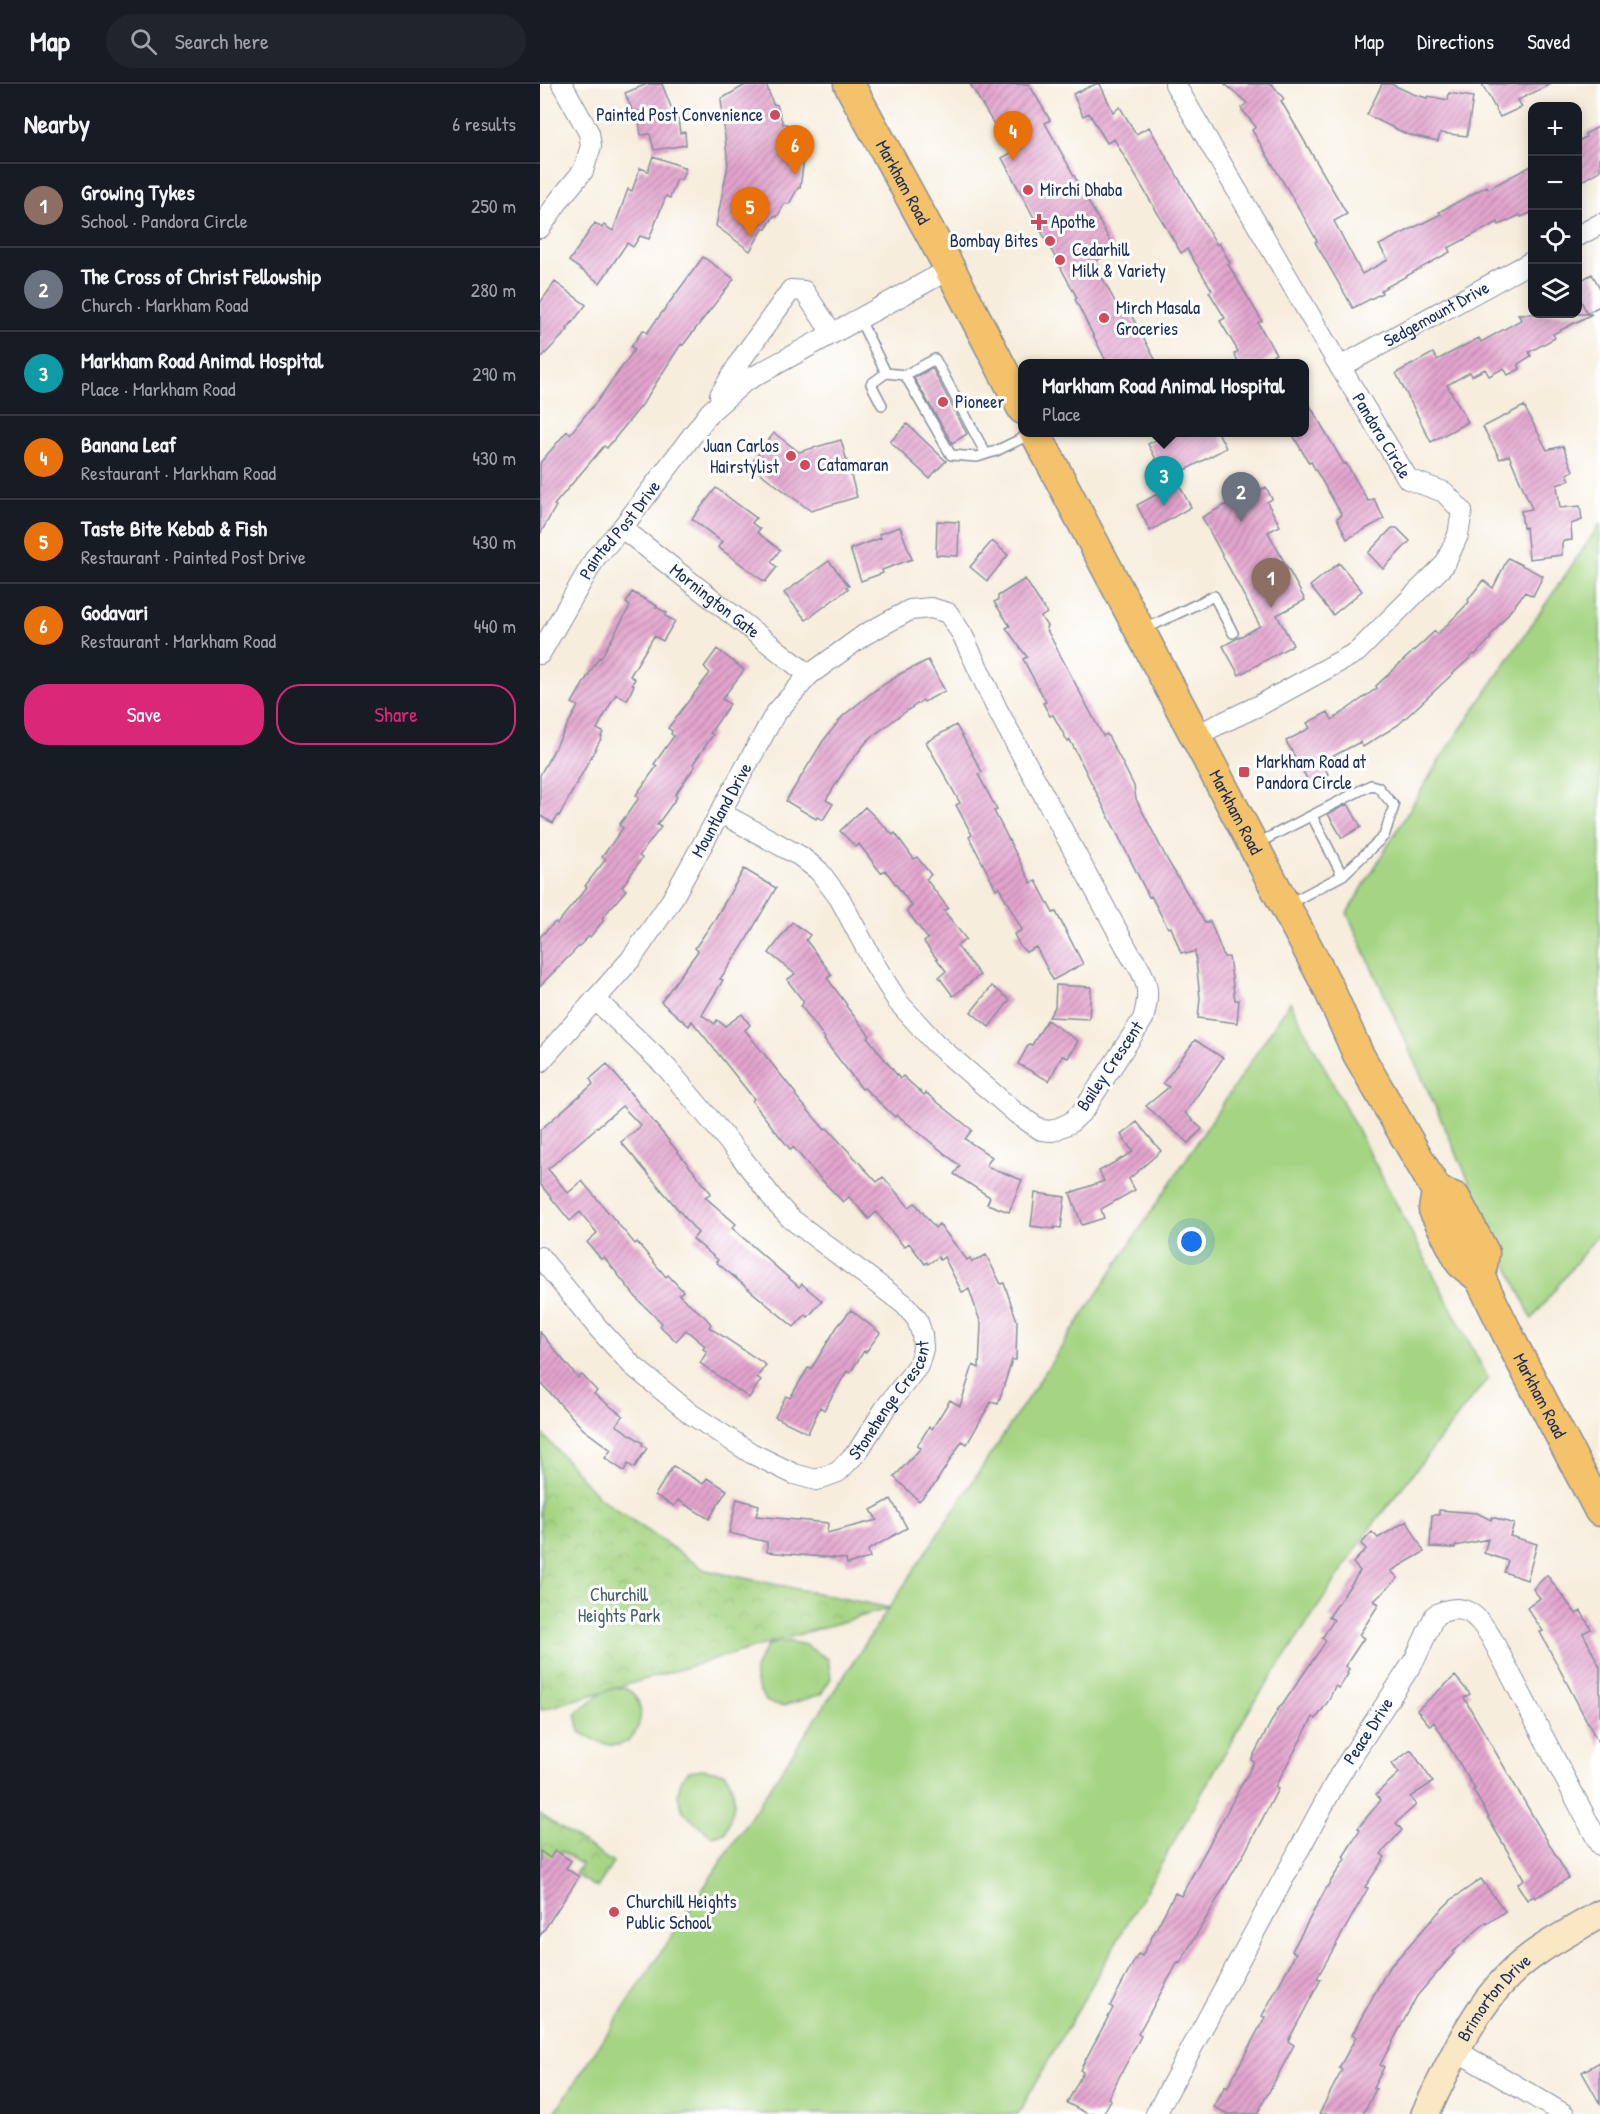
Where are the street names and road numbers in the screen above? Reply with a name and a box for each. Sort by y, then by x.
street label: Markham Road [870,135,936,229]
street label: Sedgemount Drive [1379,275,1493,353]
street label: Pandora Circle [1347,388,1418,483]
street label: Painted Post Drive [573,475,666,584]
street label: Mornington Gate [665,557,765,644]
street label: Mountland Drive [685,758,758,862]
street label: Markham Road [1203,765,1269,859]
street label: Bailey Crescent [1070,1015,1149,1116]
street label: Stonehenge Crescent [843,1339,935,1465]
street label: Markham Road [1507,1349,1573,1442]
street label: Peace Drive [1337,1692,1399,1769]
street label: Brimorton Drive [1451,1948,1536,2046]

